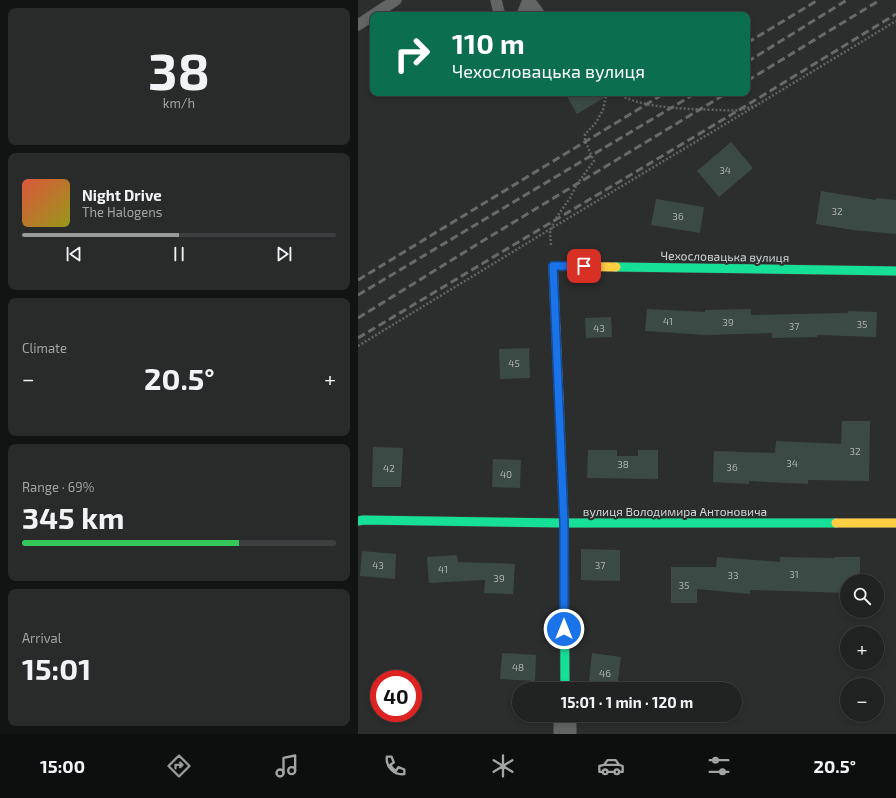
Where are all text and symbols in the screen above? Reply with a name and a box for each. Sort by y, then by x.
text: 110 m [452,26,525,60]
icon: right [386,28,438,80]
text: 38 [148,38,210,100]
text: Чехословацька вулиця [452,60,645,82]
text: km/h [163,95,195,111]
house number: 34 [719,164,731,176]
text: Night Drive [82,186,162,204]
text: The Halogens [82,204,162,220]
house number: 32 [831,205,843,217]
house number: 36 [672,210,684,222]
icon: previous [63,243,85,265]
icon: pause [168,243,190,265]
icon: next [273,243,295,265]
street label: Чехословацька вулиця [661,248,789,265]
pin [567,249,601,283]
icon: arrive [573,255,595,277]
house number: 41 [663,315,673,327]
house number: 39 [722,316,734,328]
house number: 35 [857,318,867,330]
house number: 37 [789,320,799,332]
house number: 43 [593,322,605,334]
text: Climate [22,340,67,356]
house number: 45 [508,357,520,369]
text: 20.5° [144,360,215,396]
text: − [22,365,35,391]
text: + [324,365,336,391]
house number: 32 [849,445,861,457]
house number: 34 [786,457,798,469]
house number: 38 [617,458,629,470]
house number: 36 [726,461,738,473]
house number: 42 [383,462,395,474]
house number: 40 [500,468,512,480]
text: Range · 69% [22,479,94,495]
text: 345 km [22,499,124,535]
street label: вулиця Володимира Антоновича [583,504,767,519]
house number: 43 [372,559,384,571]
house number: 37 [595,559,605,571]
house number: 41 [438,563,448,575]
house number: 31 [789,568,799,580]
house number: 33 [727,569,739,581]
house number: 39 [493,572,505,584]
map controls [840,574,884,722]
button: search [840,574,884,618]
house number: 35 [679,579,689,591]
position arrow [543,608,585,650]
button: + [840,626,884,670]
text: Arrival [22,630,62,646]
text: 15:01 [22,650,91,686]
house number: 48 [512,661,524,673]
house number: 46 [599,667,611,679]
speed limit sign: 40 [370,670,422,722]
button: − [840,678,884,722]
text: 15:01 · 1 min · 120 m [561,693,693,711]
icon: directions [165,752,193,780]
icon: music [273,752,301,780]
icon: phone [381,752,409,780]
icon: climate [489,752,517,780]
icon: car [597,752,625,780]
icon: filters [705,752,733,780]
text: 15:00 [40,755,85,777]
text: 20.5° [814,755,856,777]

